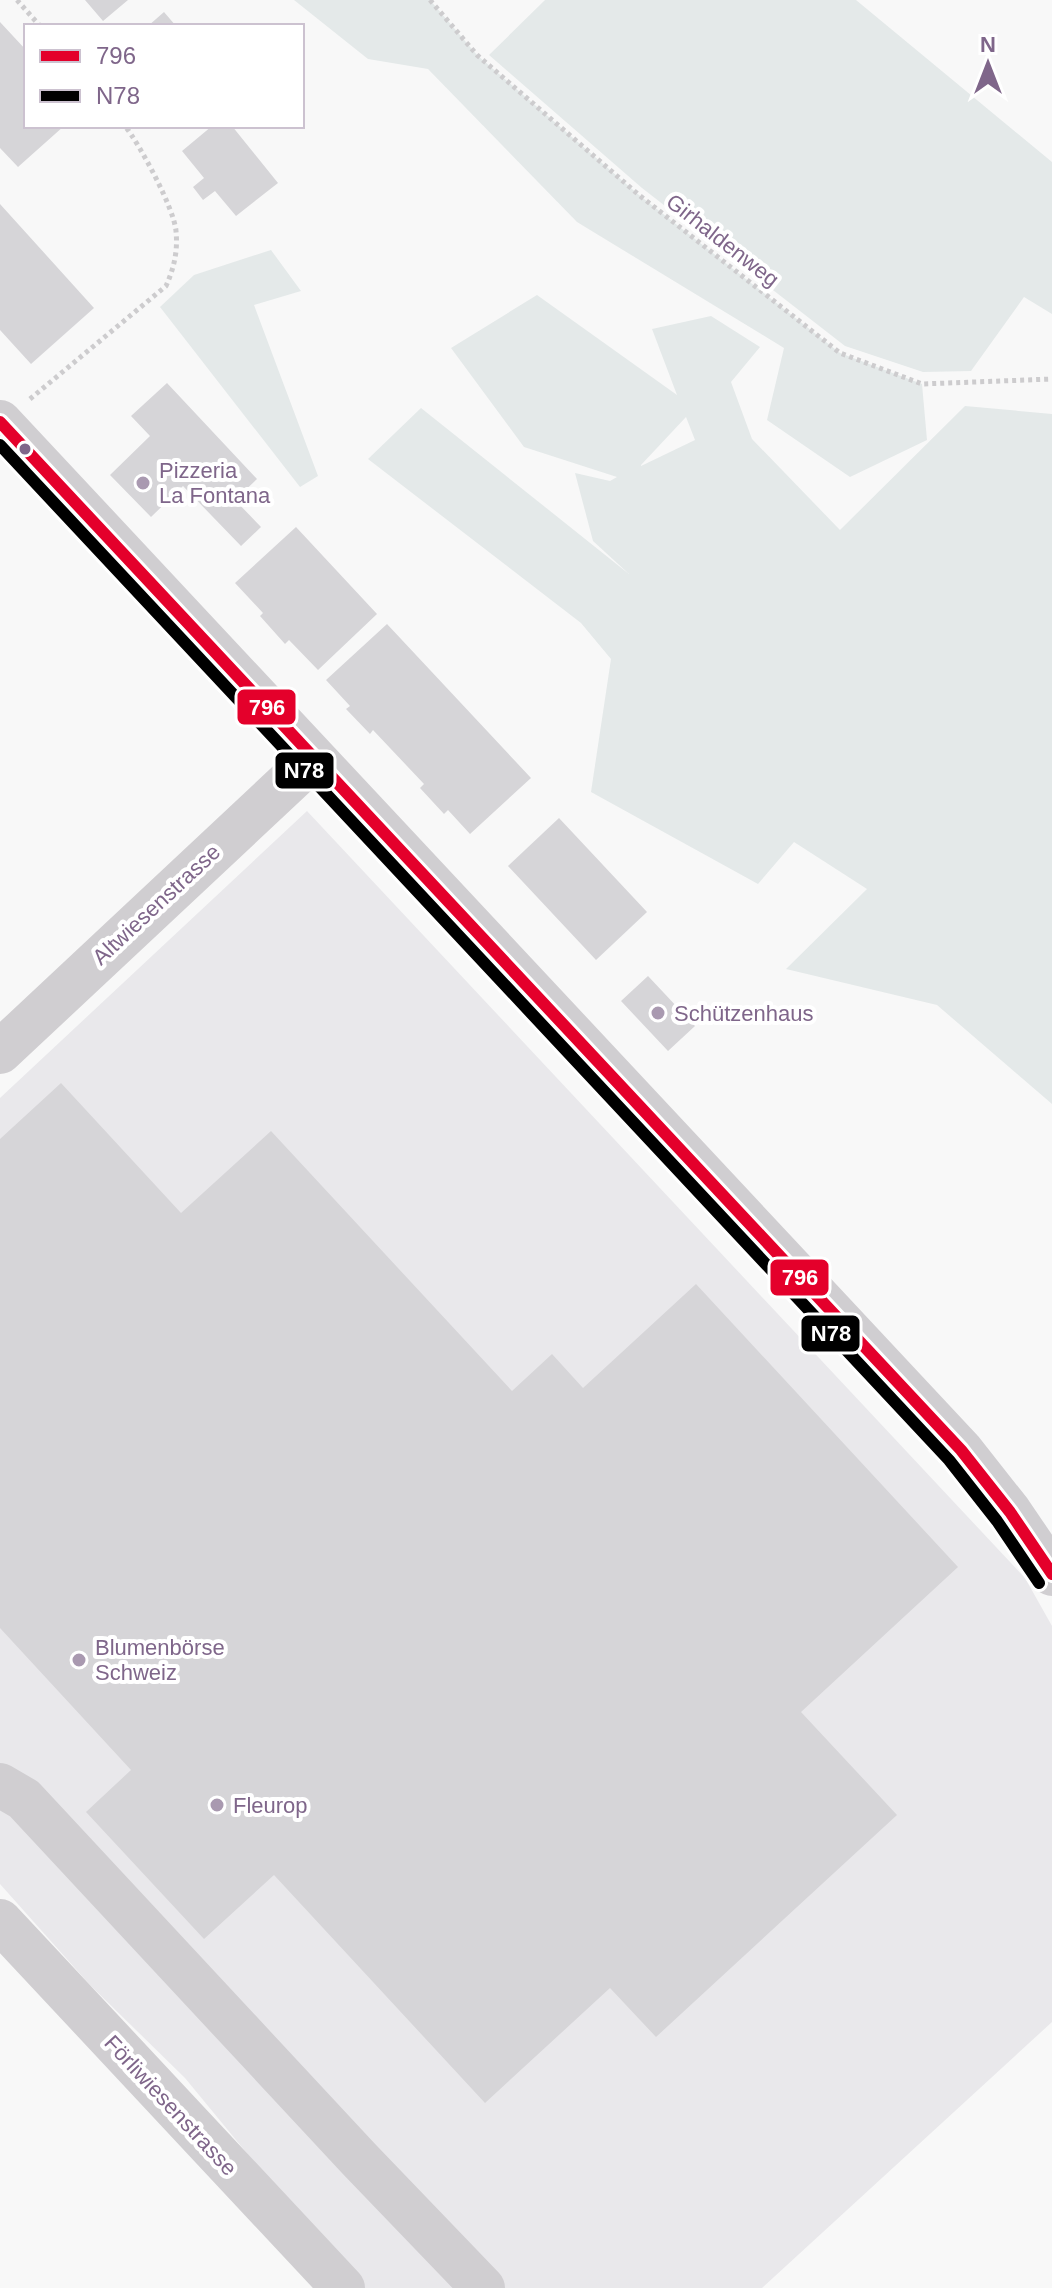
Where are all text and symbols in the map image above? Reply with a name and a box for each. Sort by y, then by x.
legend [24,24,304,128]
north arrow [948,24,1028,104]
text: N [980,32,996,57]
text: 796 [96,42,136,69]
text: N78 [96,82,140,109]
street label: Girhaldenweg [662,189,784,292]
unlabelled marker [17,441,33,457]
place label: Pizzeria La Fontana [159,458,271,508]
marker: Pizzeria La Fontana [134,474,152,492]
line badge: 796 [236,688,297,726]
text: 796 [249,695,285,720]
line badge: N78 [274,751,335,790]
text: N78 [284,758,324,783]
street label: Altwiesenstrasse [87,839,225,970]
place label: Schützenhaus [674,1001,813,1026]
marker: Schützenhaus [649,1004,667,1022]
line badge: 796 [769,1258,830,1297]
text: 796 [782,1265,818,1290]
line badge: N78 [800,1314,861,1353]
text: N78 [811,1321,851,1346]
place label: Blumenbörse Schweiz [95,1635,225,1685]
marker: Blumenbörse Schweiz [70,1651,88,1669]
place label: Fleurop [233,1793,308,1818]
marker: Fleurop [208,1796,226,1814]
street label: Förliwiesenstrasse [99,2030,242,2180]

